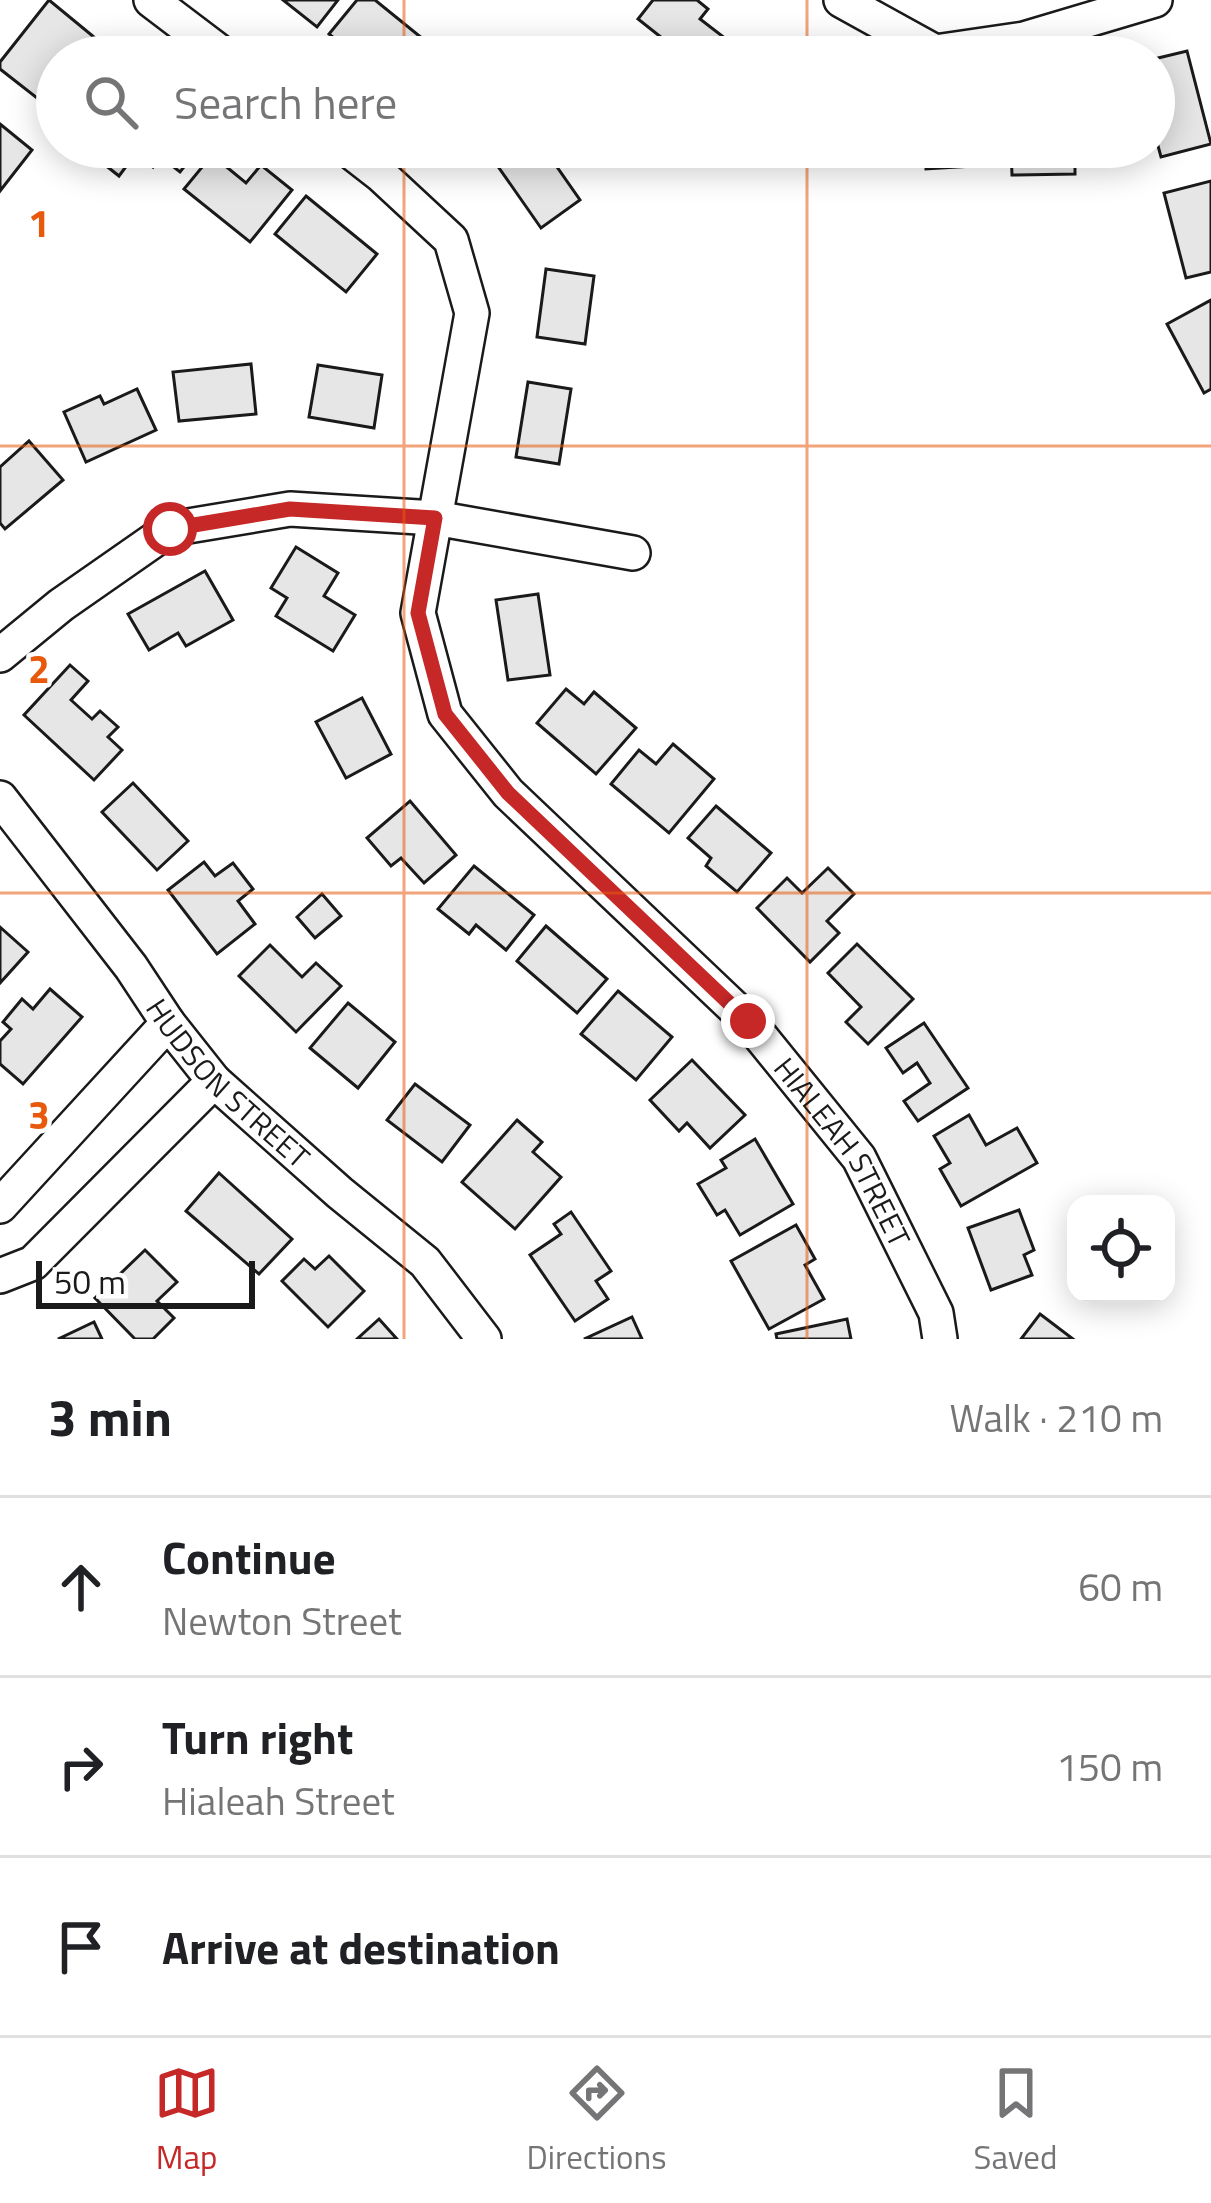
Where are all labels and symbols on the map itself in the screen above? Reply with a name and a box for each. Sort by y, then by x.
text: 1 [28,193,50,252]
route start [143,502,197,556]
text: 2 [28,639,50,698]
street label: HUDSON STREET [135,989,320,1179]
route end [721,994,775,1048]
street label: HIALEAH STREET [763,1047,923,1255]
text: 3 [28,1085,50,1144]
scale bar [36,1255,255,1308]

